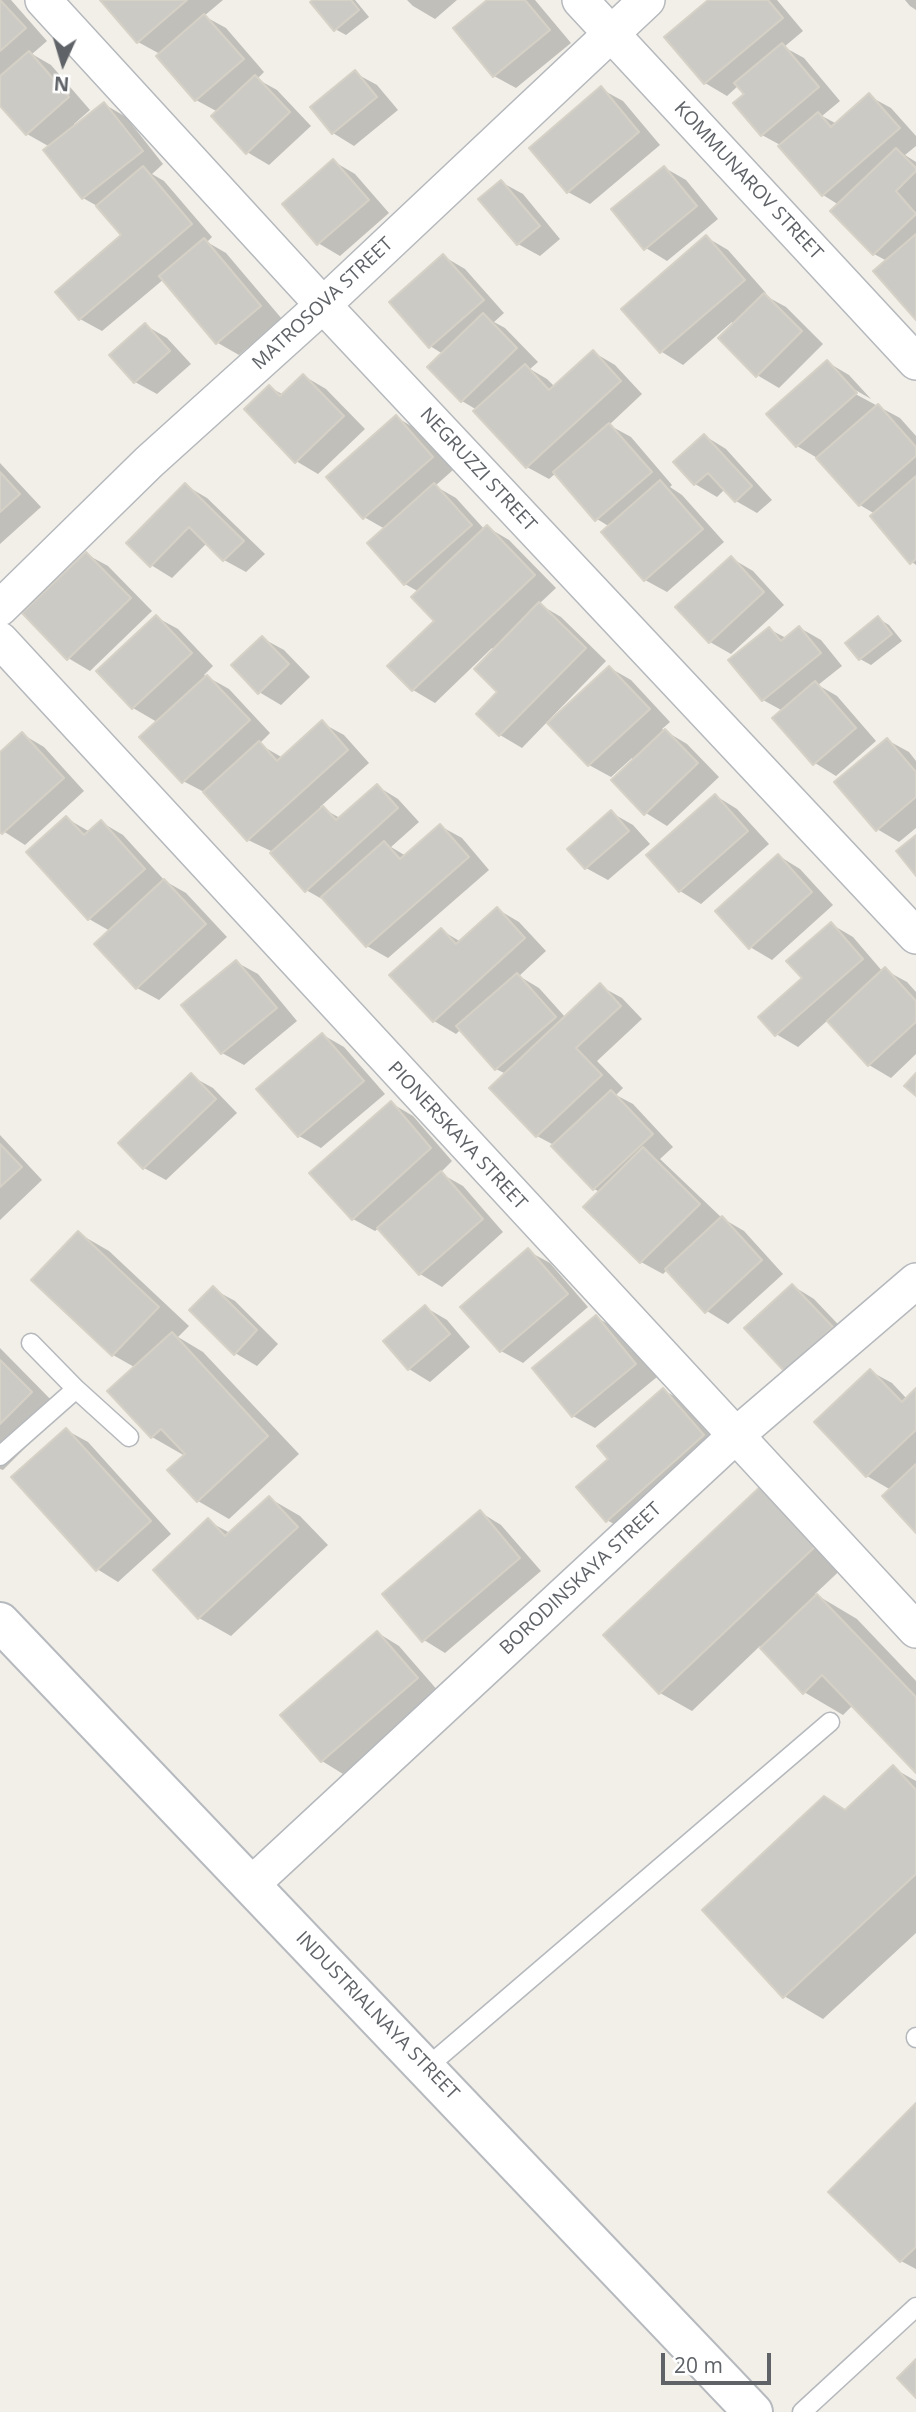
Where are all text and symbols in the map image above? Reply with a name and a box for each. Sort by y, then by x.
north arrow [28,28,98,98]
text: N [53,70,70,97]
street label: KOMMUNAROV STREET [669,97,827,265]
street label: MATROSOVA STREET [248,233,398,375]
street label: NEGRUZZI STREET [415,404,541,536]
street label: PIONERSKAYA STREET [383,1057,531,1215]
street label: BORODINSKAYA STREET [495,1498,667,1660]
street label: INDUSTRIALNAYA STREET [291,1927,463,2105]
scale bar [664,2338,774,2382]
text: 20 m [674,2351,723,2379]

